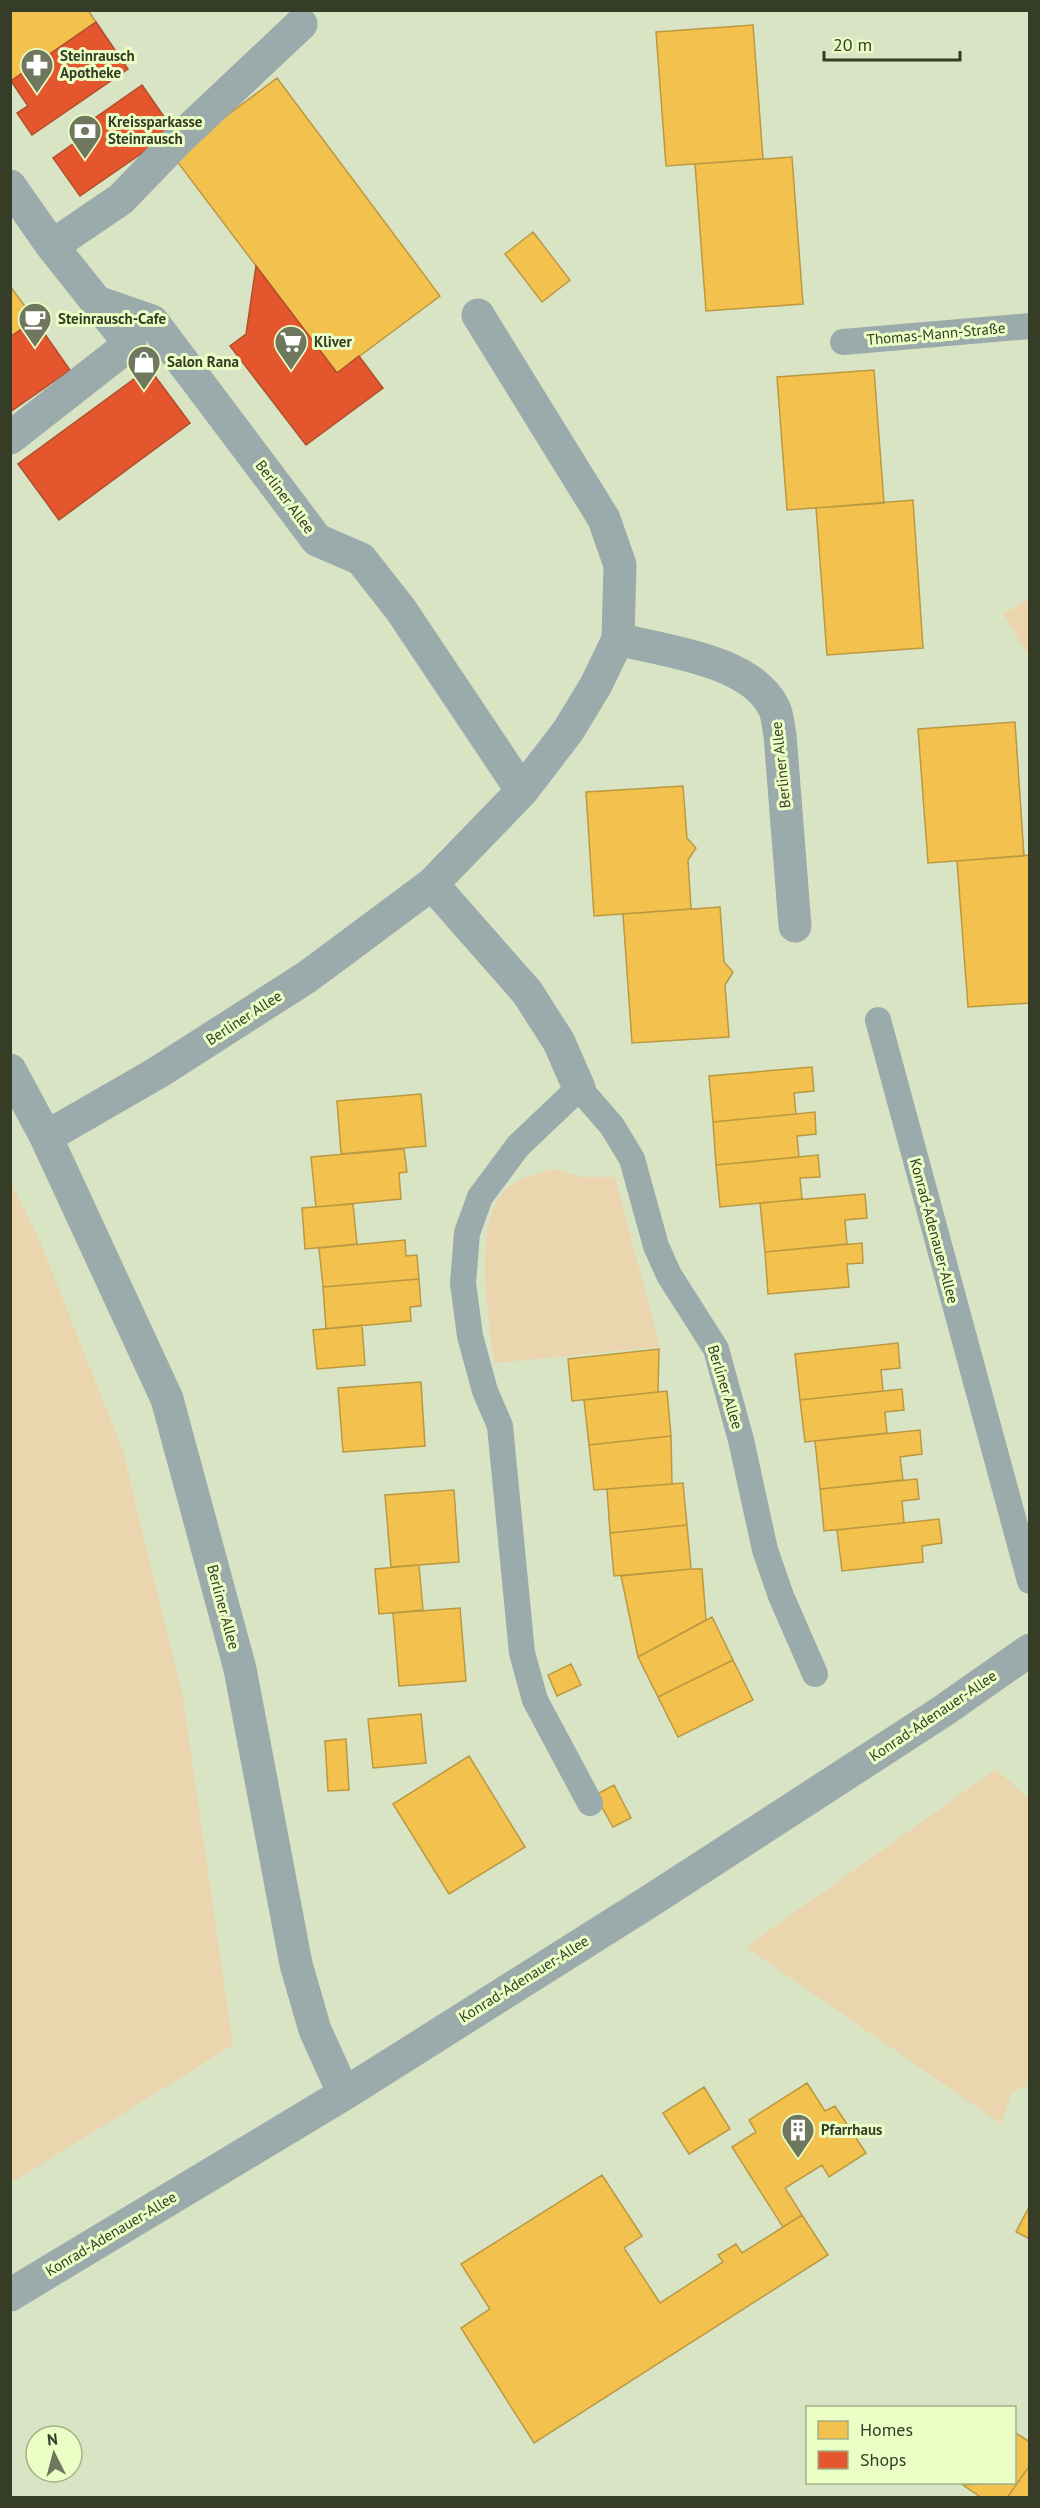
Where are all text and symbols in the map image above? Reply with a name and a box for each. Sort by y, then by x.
scale bar [824,24,960,62]
text: 20 m [833,33,872,56]
place label: Steinrausch Apotheke [60,46,135,82]
pharmacy icon: Steinrausch Apotheke [19,47,55,94]
place label: Kreissparkasse Steinrausch [108,112,203,148]
bank icon: Kreissparkasse Steinrausch [67,113,103,160]
cafe icon: Steinrausch-Cafe [17,301,53,348]
place label: Steinrausch-Cafe [58,309,167,328]
street label: Thomas-Mann-Straße [866,318,1006,349]
supermarket icon: Kliver [273,324,309,371]
place label: Kliver [314,332,352,351]
shop icon: Salon Rana [126,344,162,391]
place label: Salon Rana [167,352,239,371]
street label: Berliner Allee [252,456,319,537]
street label: Berliner Allee [767,721,794,809]
street label: Berliner Allee [202,986,285,1049]
street label: Konrad-Adenauer-Allee [906,1156,963,1306]
street label: Berliner Allee [704,1342,747,1431]
street label: Berliner Allee [203,1562,244,1651]
street label: Konrad-Adenauer-Allee [865,1666,1000,1765]
street label: Konrad-Adenauer-Allee [455,1931,592,2026]
building icon: Pfarrhaus [780,2112,816,2159]
place label: Pfarrhaus [821,2120,882,2139]
street label: Konrad-Adenauer-Allee [42,2187,180,2280]
legend [806,2406,1016,2484]
text: Homes [860,2418,913,2441]
north arrow [24,2424,84,2484]
text: N [46,2429,59,2450]
text: Shops [860,2448,906,2471]

